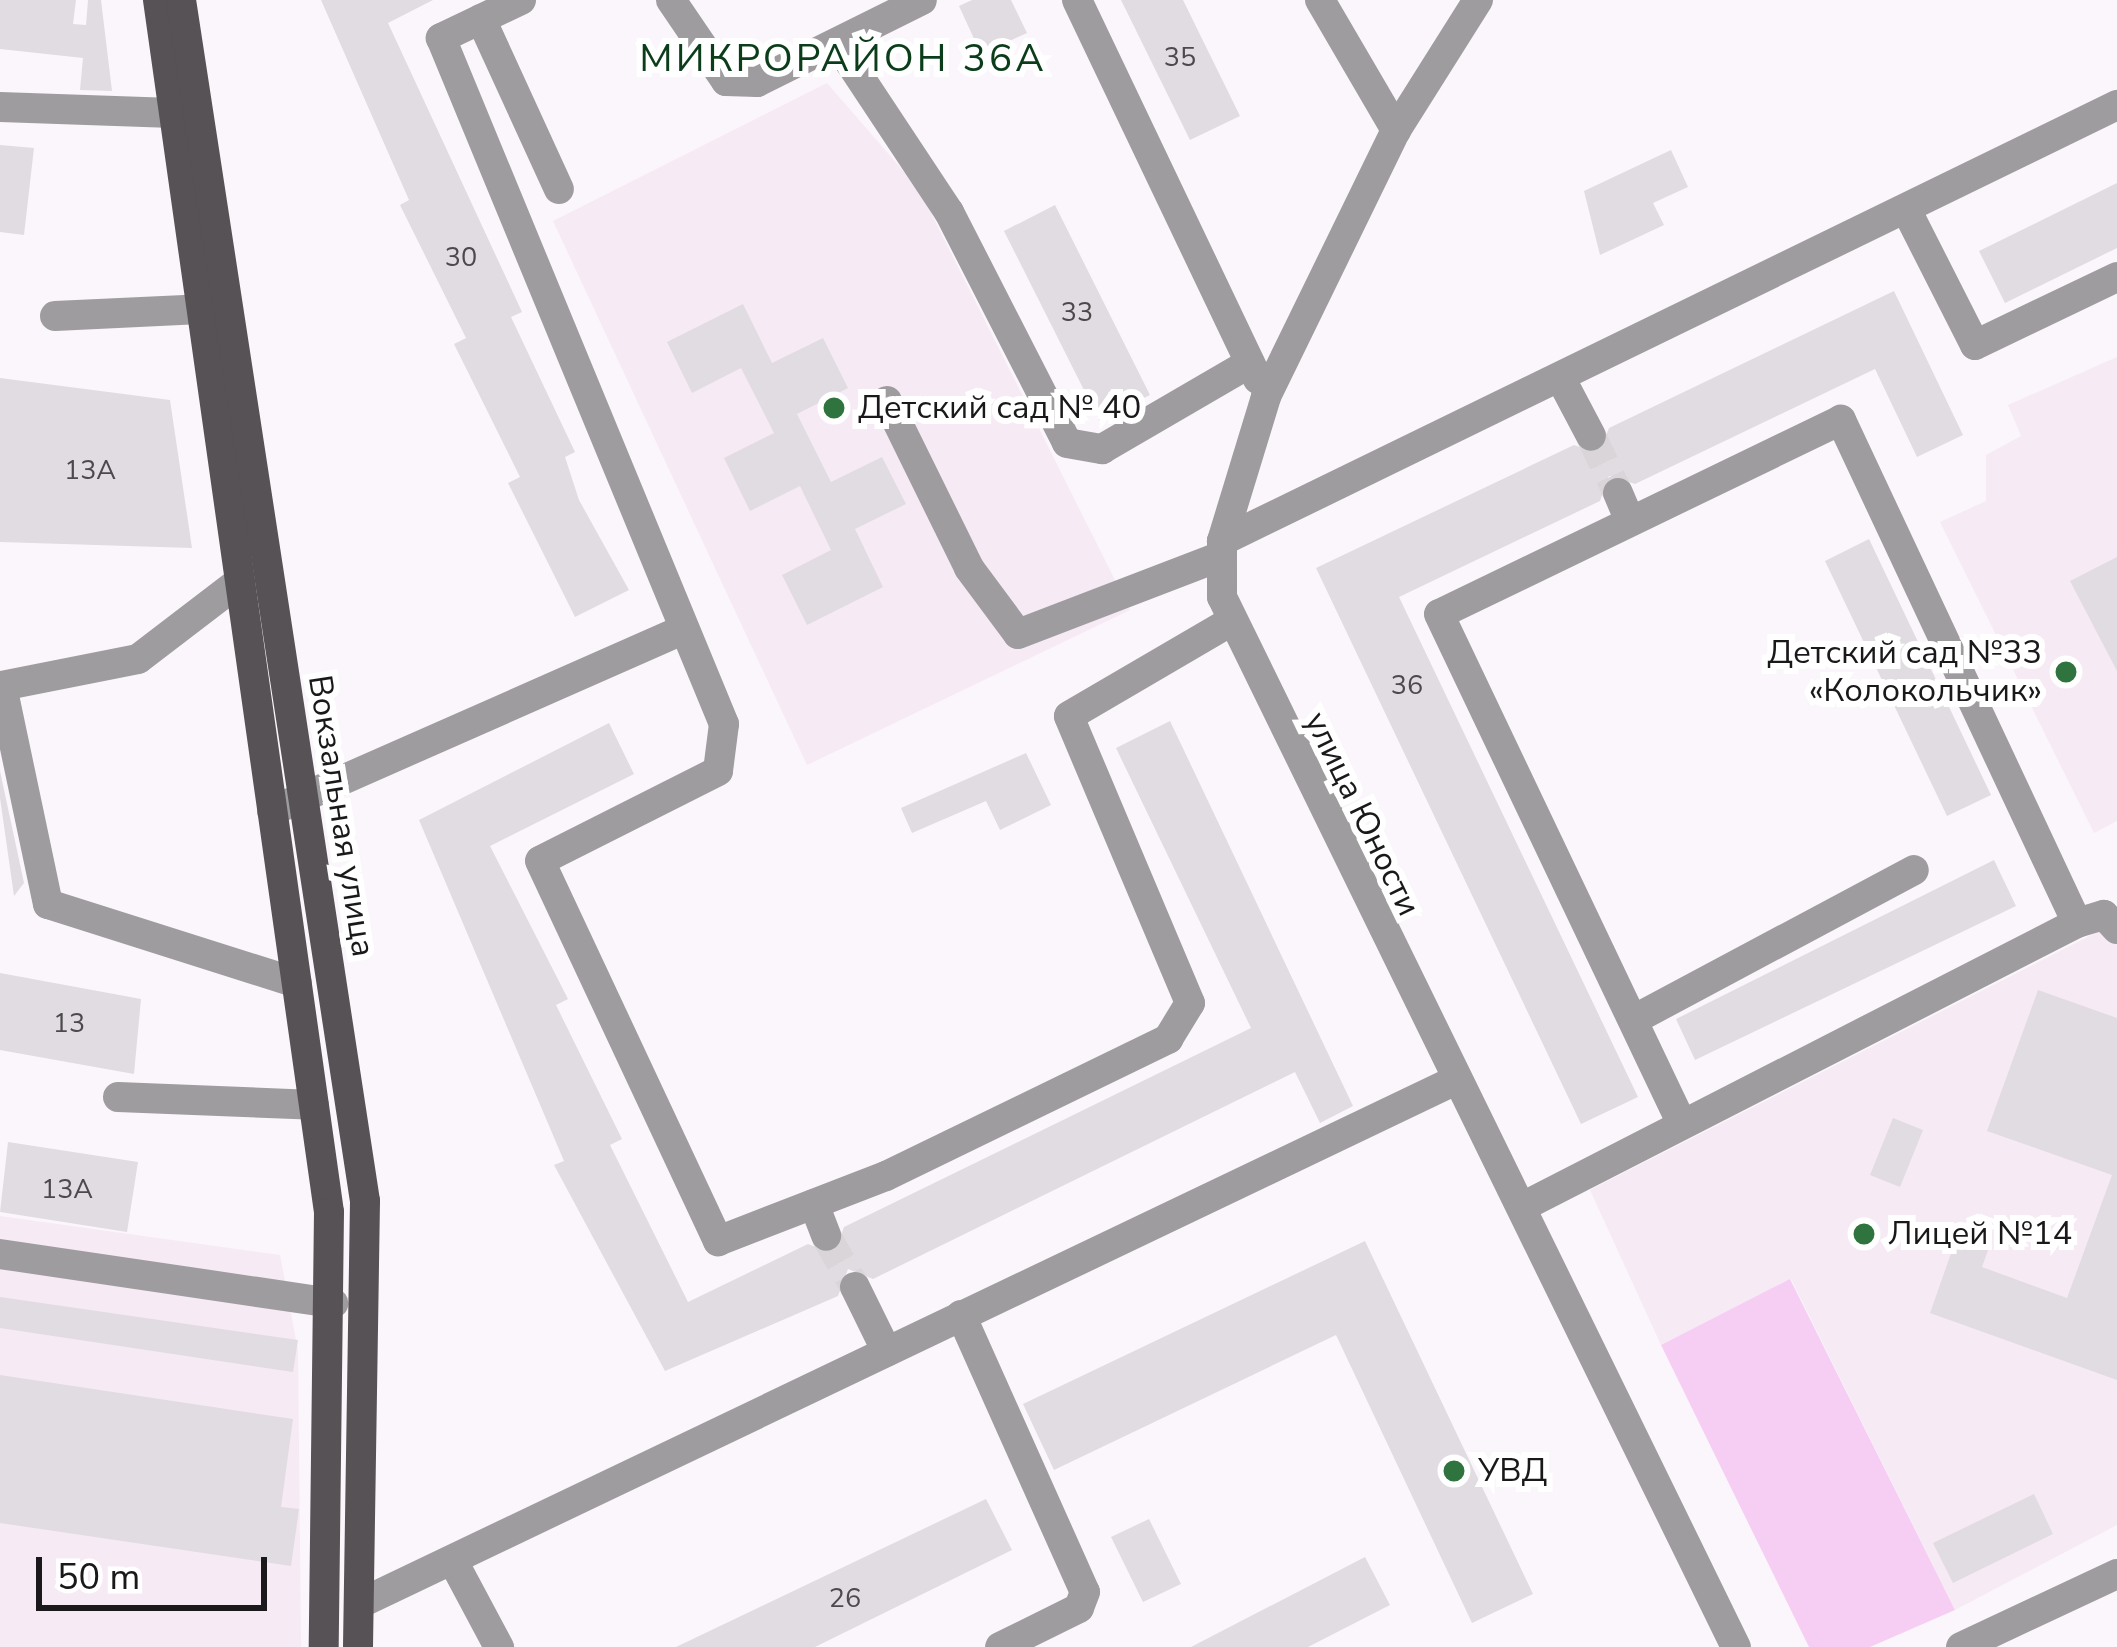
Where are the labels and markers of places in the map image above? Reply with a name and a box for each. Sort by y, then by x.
place label: Детский сад № 40 [858,388,1141,428]
marker: Детский сад № 40 [821,395,847,421]
place label: Детский сад №33 «Колокольчик» [1767,633,2042,711]
marker: Детский сад №33 «Колокольчик» [2053,659,2079,685]
place label: Лицей №14 [1888,1214,2072,1254]
marker: Лицей №14 [1851,1221,1877,1247]
place label: УВД [1478,1451,1547,1491]
marker: УВД [1441,1458,1467,1484]

